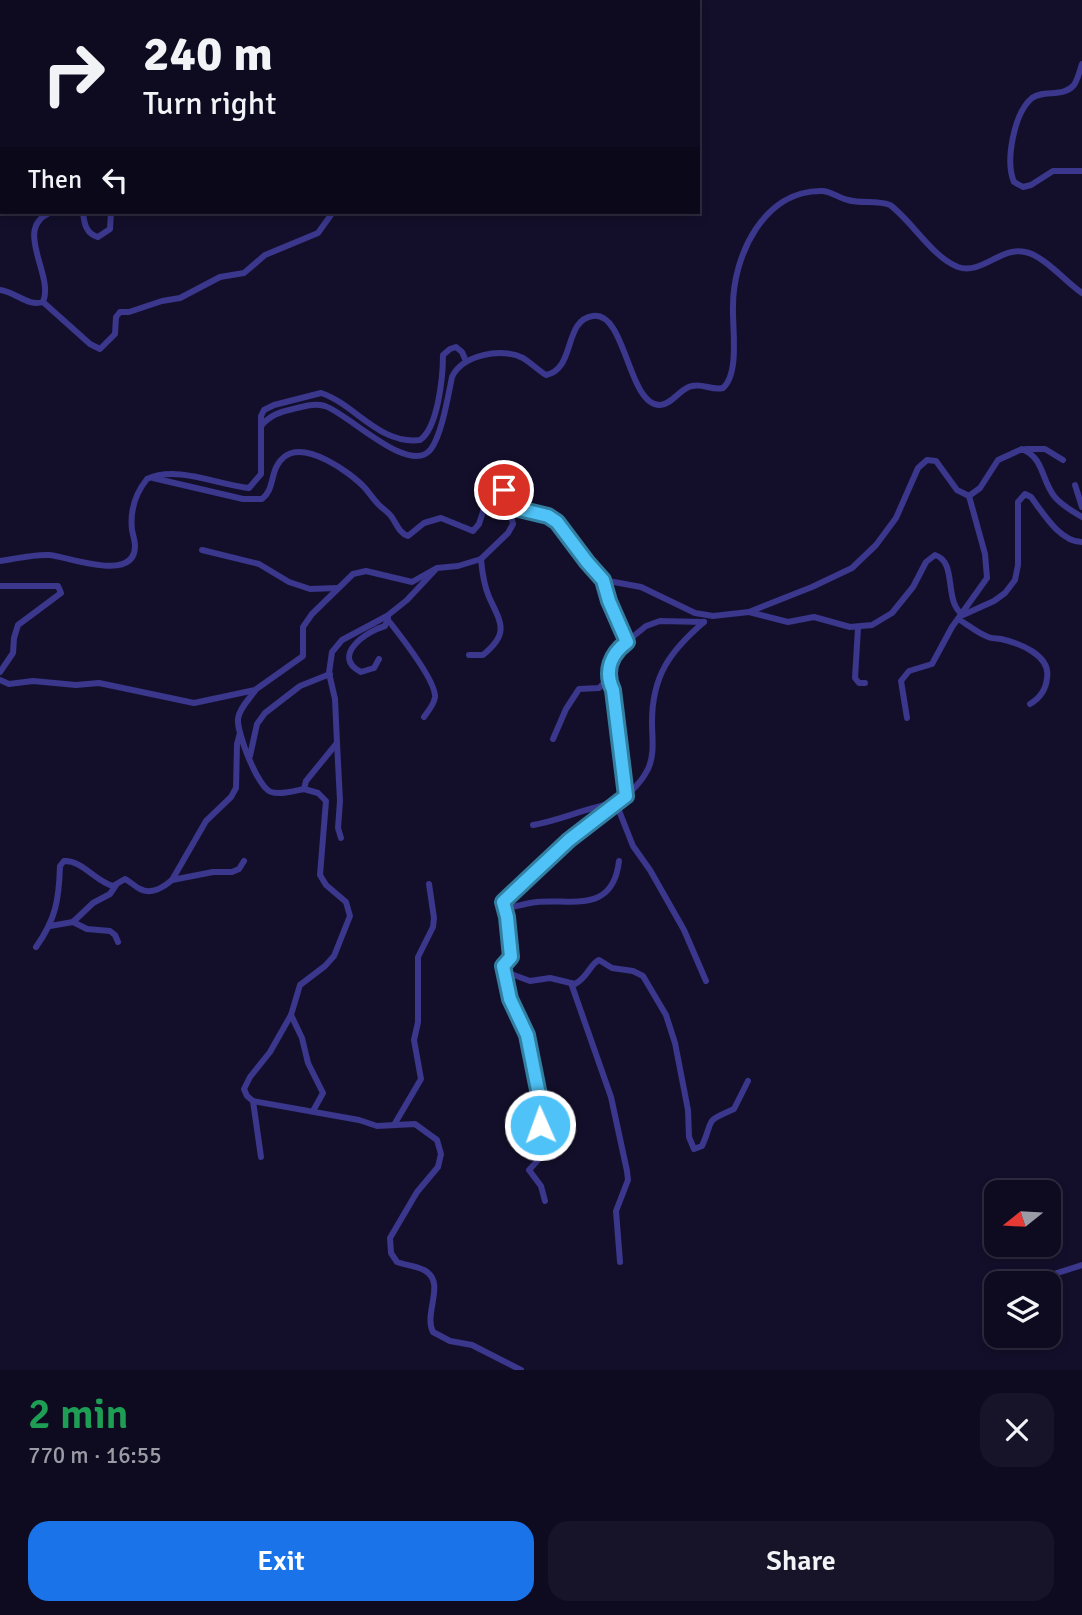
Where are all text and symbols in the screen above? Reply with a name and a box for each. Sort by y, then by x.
text: 240 m [143,24,273,84]
icon: right [28,28,119,119]
text: Turn right [143,84,276,123]
icon: left [96,161,134,199]
text: Then [28,164,82,196]
pin [474,460,534,520]
icon: arrive [485,471,523,509]
position arrow [503,1088,577,1162]
north arrow [984,1180,1060,1256]
map controls [984,1180,1061,1348]
button: layers [984,1271,1061,1348]
text: 2 min [28,1389,129,1440]
button: close [980,1393,1054,1467]
text: 770 m · 16:55 [28,1441,162,1470]
button: Exit [28,1521,534,1601]
button: Share [548,1521,1054,1601]

